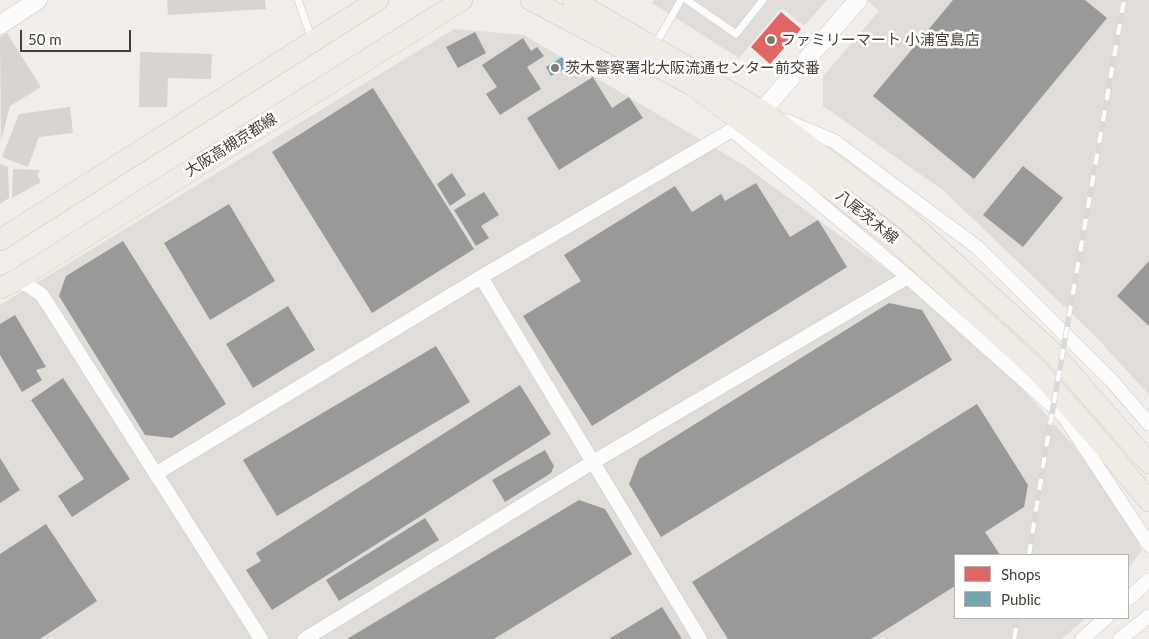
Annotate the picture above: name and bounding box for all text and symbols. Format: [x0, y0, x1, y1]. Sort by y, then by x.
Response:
scale bar [22, 20, 134, 52]
text: 50 m [28, 30, 62, 48]
place label: ファミリーマート 小浦宮島店 [781, 31, 980, 49]
marker: ファミリーマート 小浦宮島店 [765, 34, 777, 46]
place label: 茨木警察署北大阪流通センター前交番 [565, 59, 820, 77]
marker: 茨木警察署北大阪流通センター前交番 [549, 62, 561, 74]
street label: 大阪高槻京都線 [182, 110, 280, 180]
street label: 八尾茨木線 [832, 186, 902, 248]
legend [954, 554, 1129, 619]
text: Shops [1001, 565, 1041, 583]
text: Public [1001, 590, 1041, 608]

